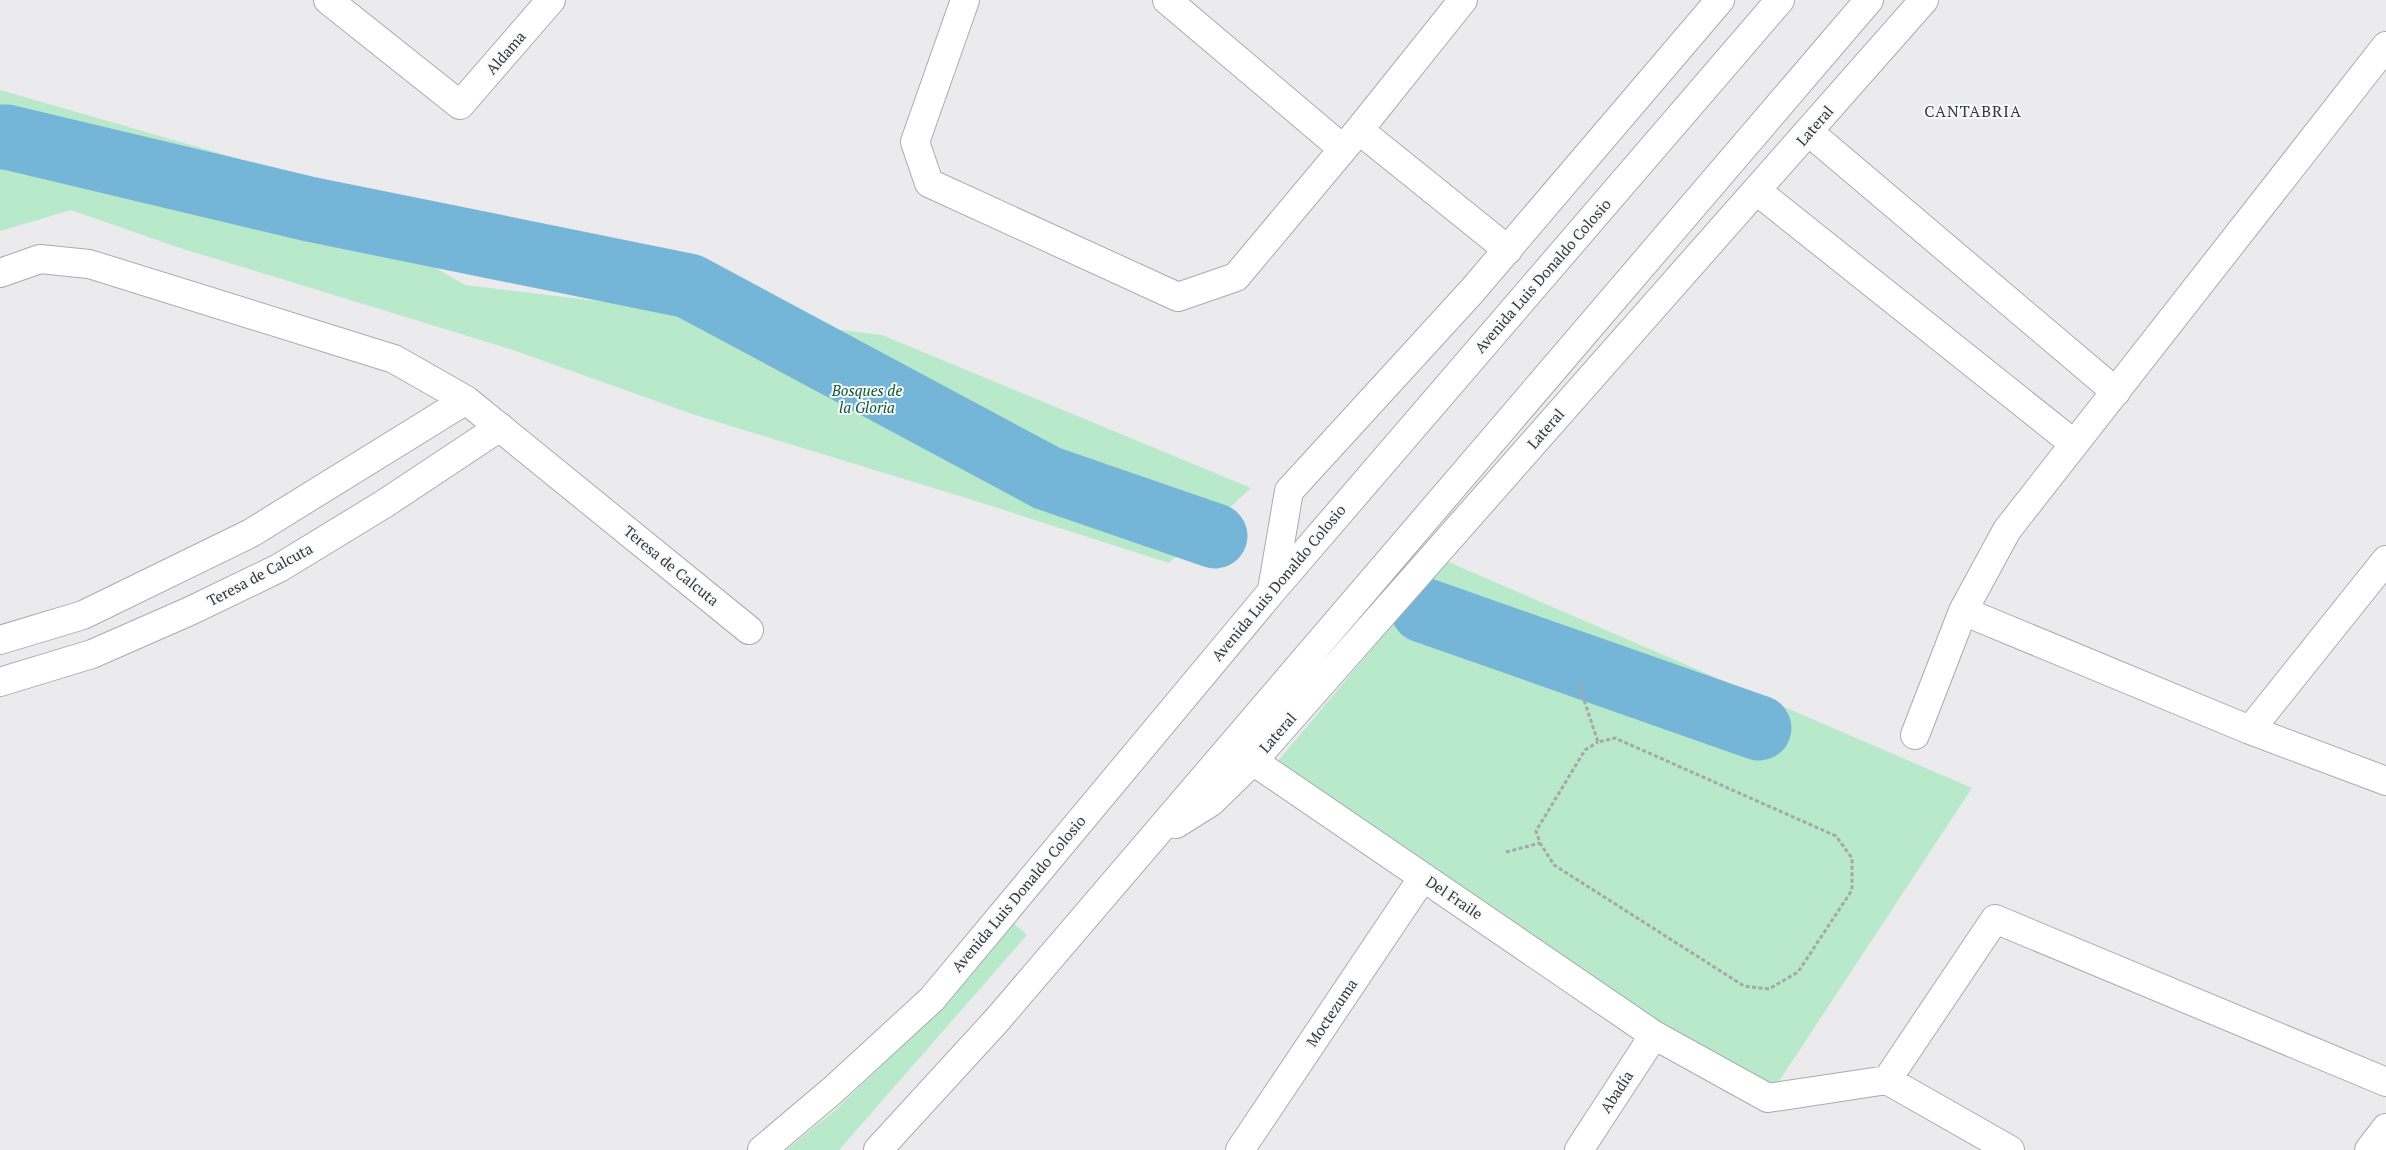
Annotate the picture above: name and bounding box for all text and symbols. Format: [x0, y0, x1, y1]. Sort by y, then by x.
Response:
street label: Aldama [481, 26, 530, 78]
district label: CANTABRIA [1924, 100, 2022, 122]
street label: Lateral [1791, 101, 1837, 150]
street label: Avenida Luis Donaldo Colosio [1470, 194, 1615, 357]
park label: Bosques de la Gloria [831, 380, 902, 417]
street label: Lateral [1522, 404, 1568, 453]
street label: Avenida Luis Donaldo Colosio [1207, 500, 1350, 665]
street label: Teresa de Calcuta [620, 521, 724, 610]
street label: Teresa de Calcuta [203, 538, 316, 610]
street label: Lateral [1254, 708, 1300, 757]
street label: Avenida Luis Donaldo Colosio [947, 811, 1090, 976]
street label: Del Fraile [1422, 871, 1487, 923]
street label: Moctezuma [1301, 974, 1361, 1050]
street label: Abadía [1595, 1066, 1637, 1116]

